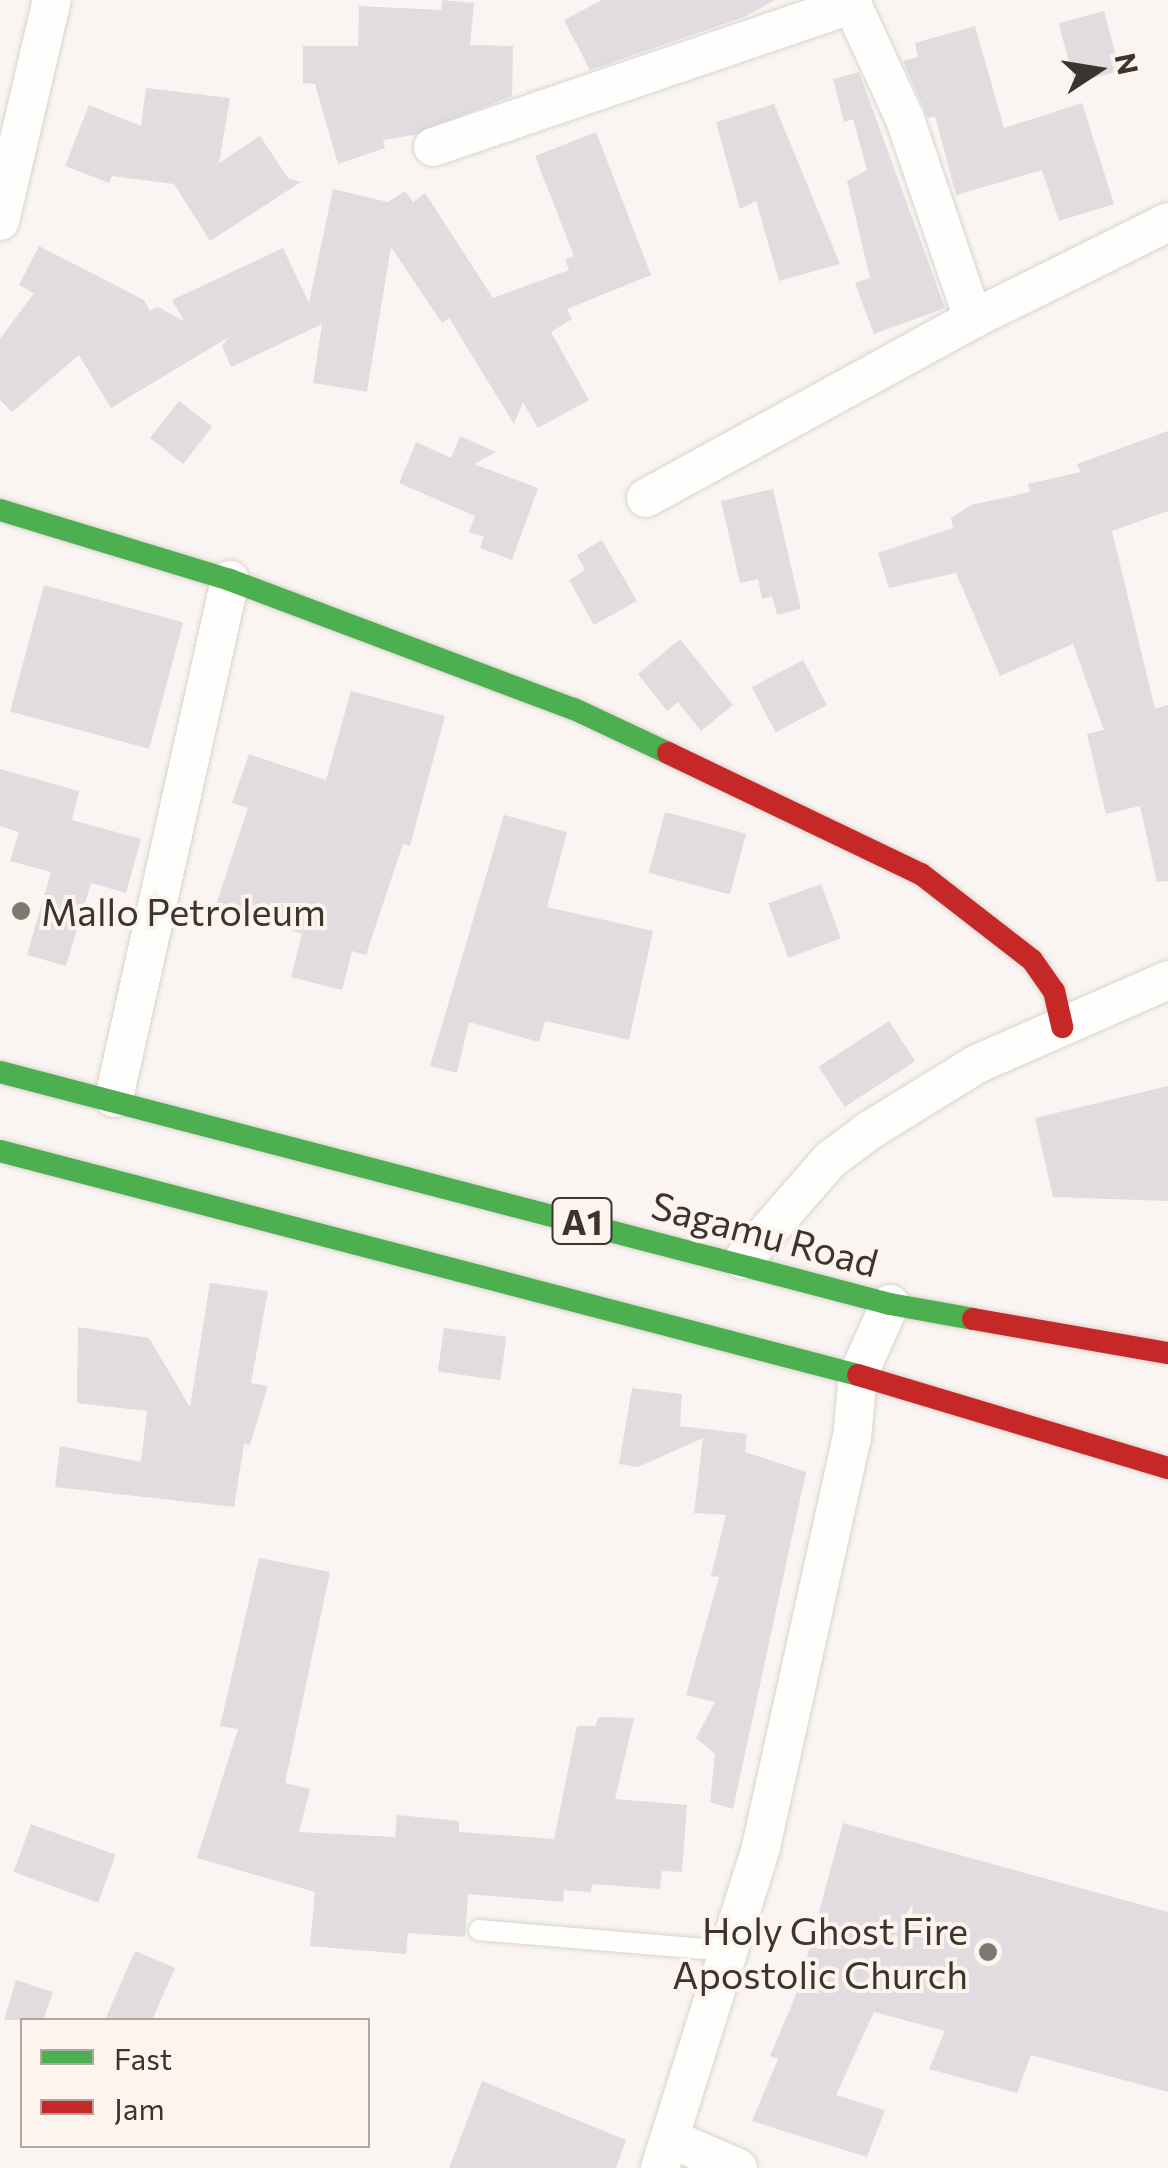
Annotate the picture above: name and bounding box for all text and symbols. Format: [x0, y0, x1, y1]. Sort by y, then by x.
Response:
north arrow [1048, 20, 1148, 120]
text: N [1109, 50, 1146, 78]
place label: Mallo Petroleum [41, 888, 326, 934]
marker: Mallo Petroleum [10, 900, 32, 922]
street label: Sagamu Road [647, 1181, 883, 1285]
road number: A1 [550, 1191, 614, 1251]
place label: Holy Ghost Fire Apostolic Church [672, 1907, 968, 1996]
marker: Holy Ghost Fire Apostolic Church [977, 1941, 999, 1963]
legend [20, 2018, 370, 2148]
text: Fast [114, 2039, 172, 2076]
text: Jam [114, 2089, 165, 2126]

